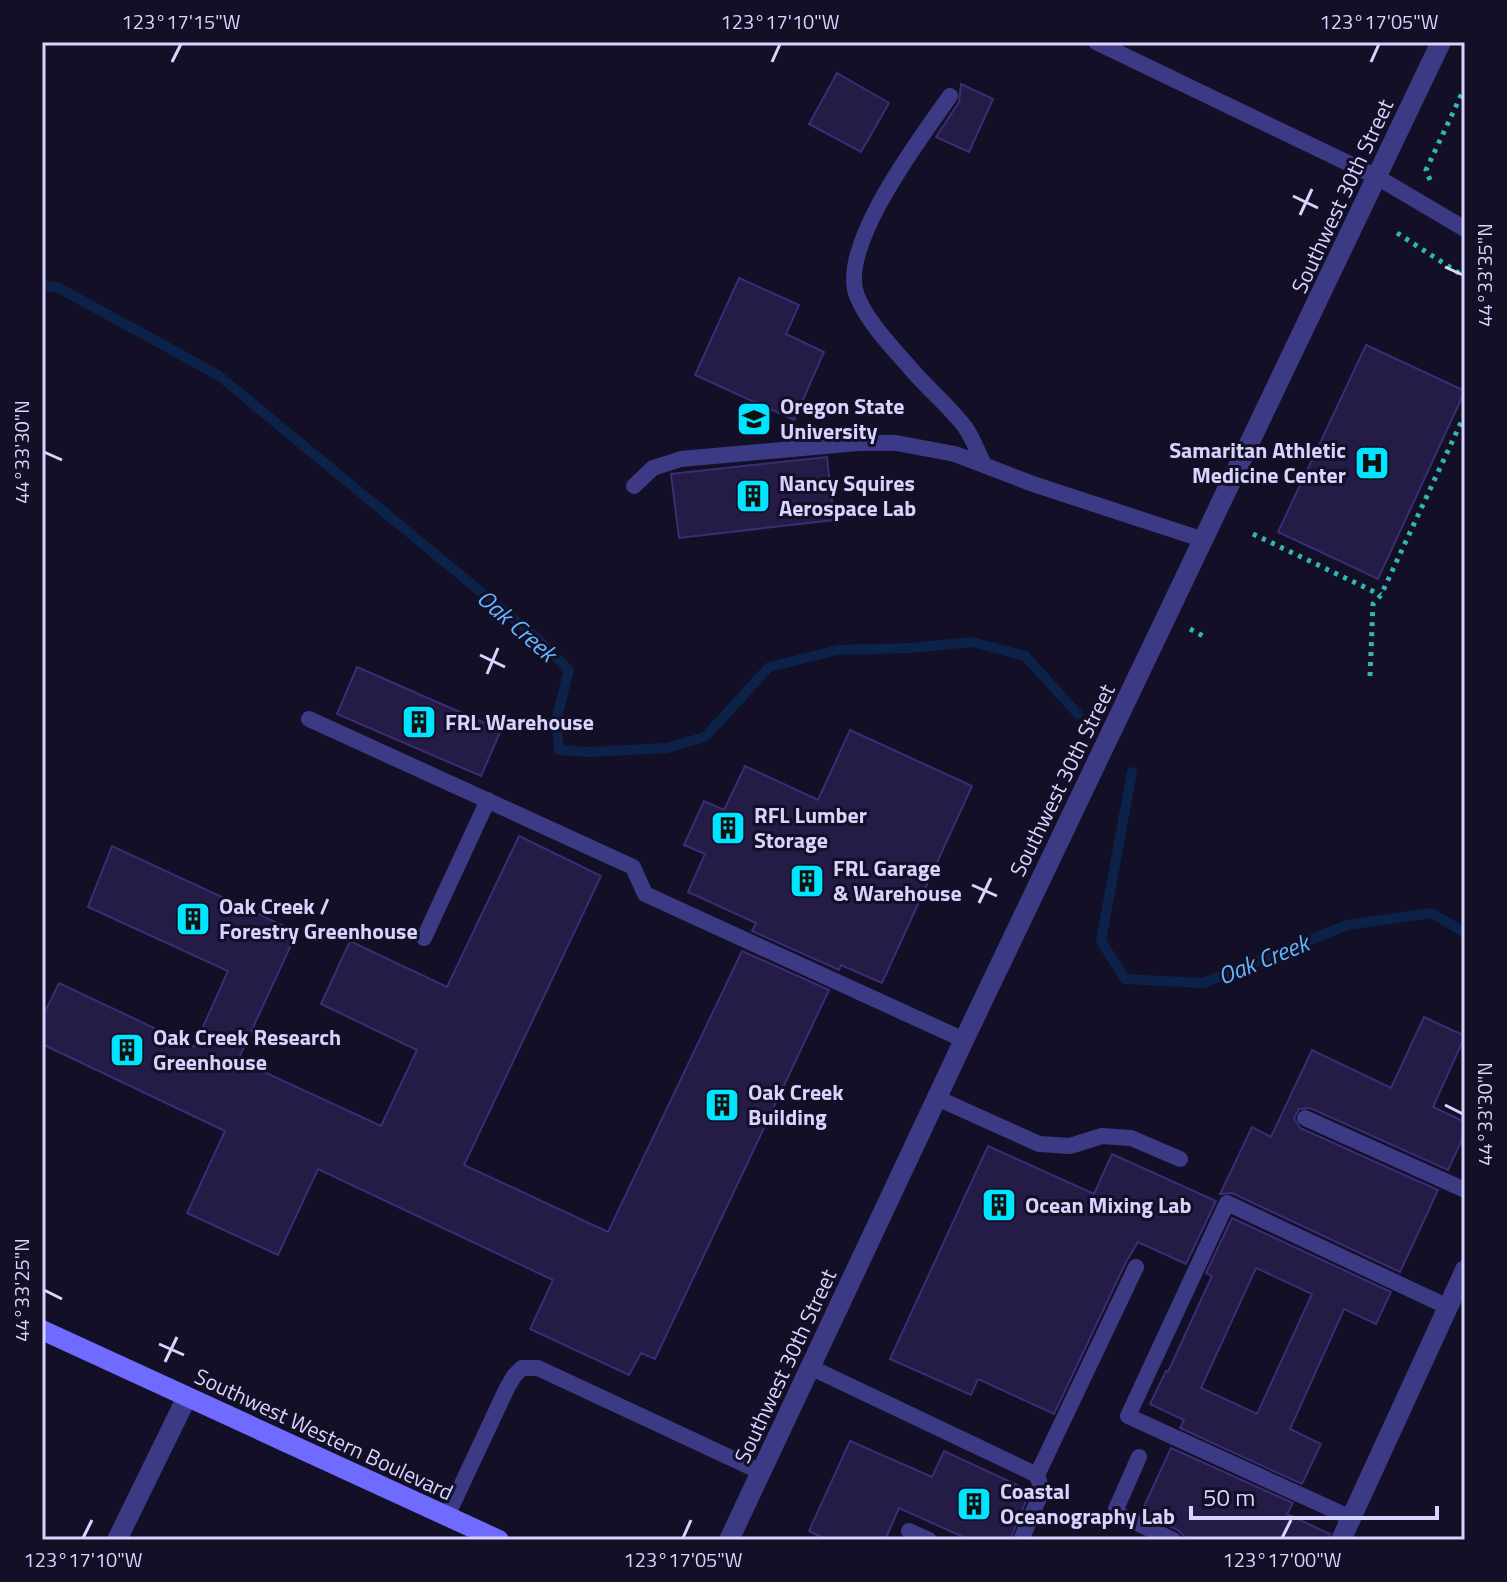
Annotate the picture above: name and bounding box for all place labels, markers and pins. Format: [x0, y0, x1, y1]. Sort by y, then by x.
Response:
place label: Oregon State University [780, 389, 905, 448]
school or university icon: Oregon State University [735, 400, 773, 438]
place label: Samaritan Athletic Medicine Center [1169, 433, 1346, 492]
hospital icon: Samaritan Athletic Medicine Center [1353, 444, 1391, 482]
place label: Nancy Squires Aerospace Lab [779, 466, 916, 525]
building icon: Nancy Squires Aerospace Lab [734, 477, 772, 515]
building icon: FRL Warehouse [400, 703, 438, 741]
place label: FRL Warehouse [445, 705, 594, 739]
place label: RFL Lumber Storage [754, 798, 867, 857]
building icon: RFL Lumber Storage [709, 809, 747, 847]
place label: FRL Garage & Warehouse [833, 851, 962, 910]
building icon: FRL Garage & Warehouse [788, 862, 826, 900]
place label: Oak Creek / Forestry Greenhouse [219, 889, 418, 948]
building icon: Oak Creek / Forestry Greenhouse [174, 900, 212, 938]
place label: Oak Creek Research Greenhouse [153, 1020, 341, 1079]
building icon: Oak Creek Research Greenhouse [108, 1031, 146, 1069]
place label: Oak Creek Building [748, 1075, 844, 1134]
building icon: Oak Creek Building [703, 1086, 741, 1124]
building icon: Ocean Mixing Lab [980, 1186, 1018, 1224]
place label: Ocean Mixing Lab [1025, 1188, 1192, 1222]
place label: Coastal Oceanography Lab [1000, 1474, 1175, 1533]
building icon: Coastal Oceanography Lab [955, 1485, 993, 1523]

